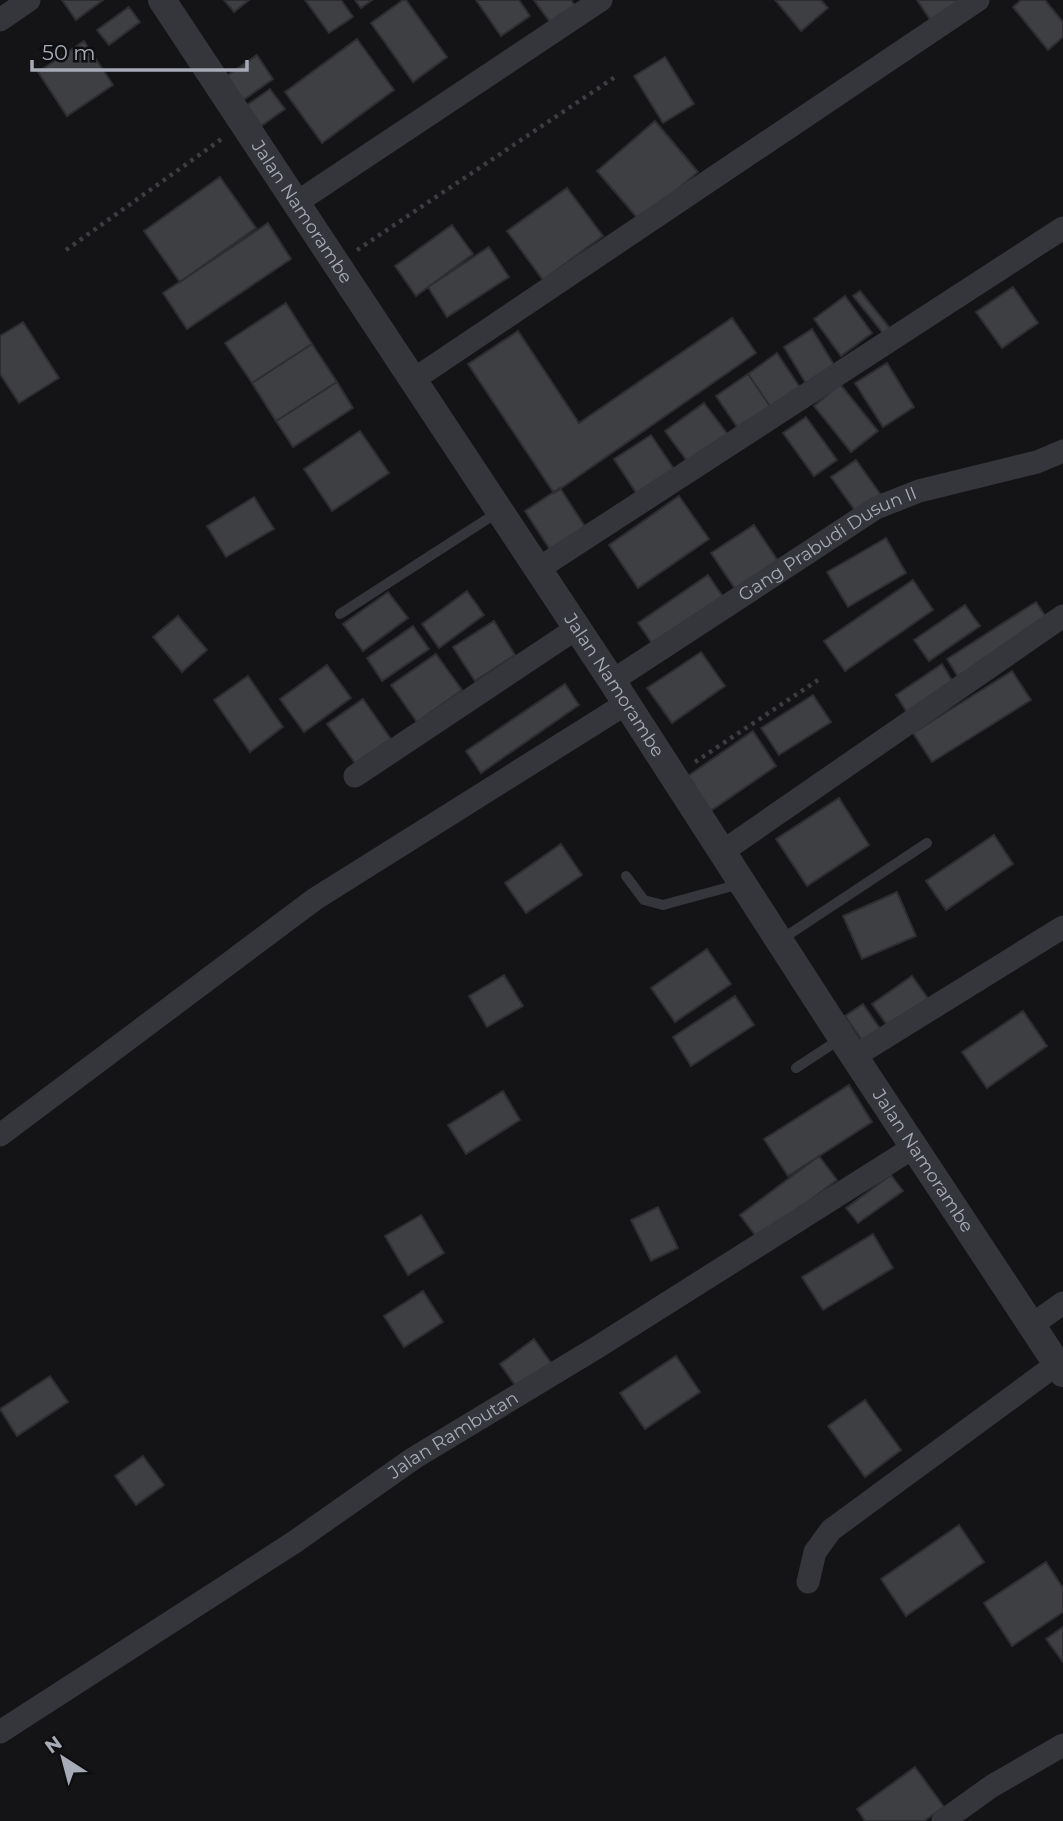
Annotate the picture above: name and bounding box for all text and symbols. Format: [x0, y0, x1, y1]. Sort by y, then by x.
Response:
scale bar [32, 28, 247, 72]
text: 50 m [42, 40, 96, 65]
street label: Jalan Namorambe [246, 135, 357, 288]
street label: Gang Prabudi Dusun II [734, 482, 920, 606]
street label: Jalan Namorambe [559, 608, 669, 761]
street label: Jalan Namorambe [867, 1084, 978, 1237]
street label: Jalan Rambutan [383, 1387, 522, 1484]
north arrow [28, 1723, 98, 1793]
text: N [40, 1731, 66, 1758]

